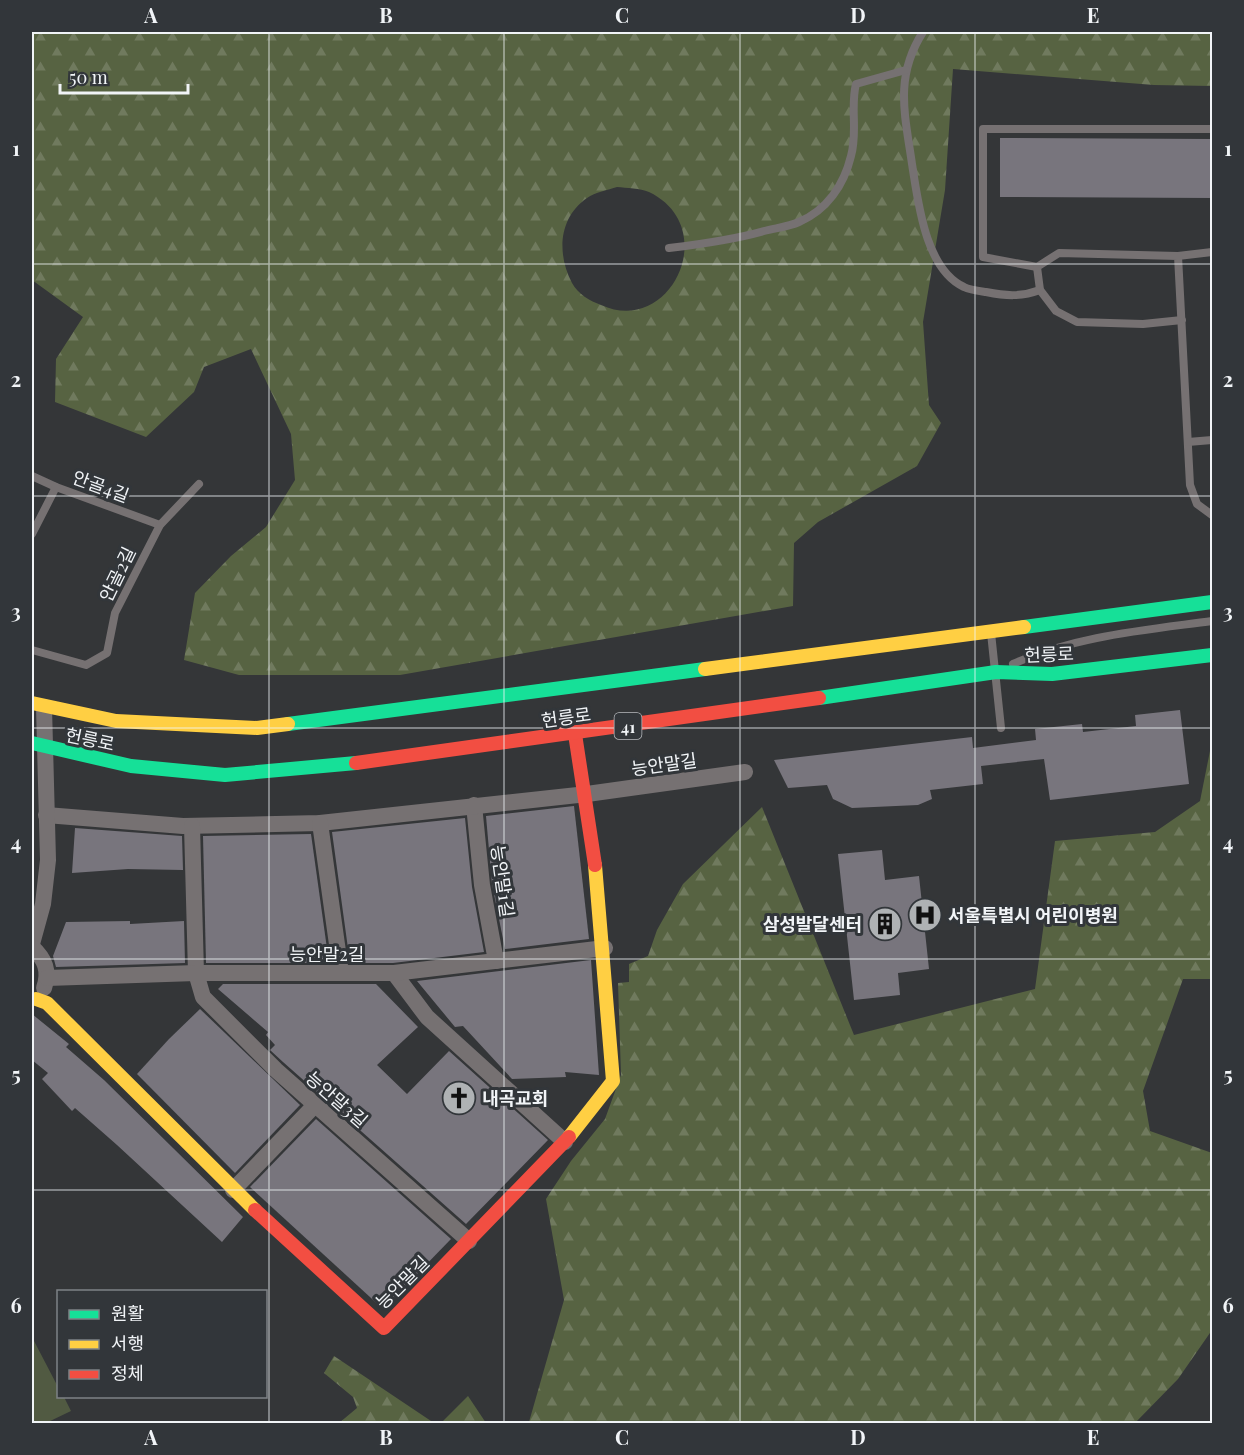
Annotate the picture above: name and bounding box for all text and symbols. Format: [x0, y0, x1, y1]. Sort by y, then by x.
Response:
text: A [143, 1, 158, 28]
text: B [379, 1, 393, 28]
text: C [615, 1, 629, 28]
text: D [850, 1, 866, 28]
text: E [1087, 1, 1099, 28]
scale bar [60, 57, 188, 95]
text: 50 m [69, 65, 108, 89]
text: 1 [12, 134, 20, 161]
text: 1 [1224, 134, 1232, 161]
text: 2 [11, 365, 21, 392]
text: 2 [1223, 365, 1233, 392]
street label: 안골4길 [69, 465, 133, 507]
street label: 안골2길 [93, 543, 141, 605]
text: 3 [11, 597, 21, 624]
text: 3 [1223, 597, 1233, 624]
street label: 헌릉로 [1024, 641, 1074, 667]
street label: 헌릉로 [540, 702, 592, 732]
road number: 41 [614, 713, 642, 739]
street label: 헌릉로 [63, 722, 117, 756]
street label: 능안말길 [630, 748, 698, 780]
text: 4 [11, 828, 21, 855]
text: 4 [1223, 828, 1233, 855]
street label: 능안말1길 [486, 843, 520, 919]
hospital icon: 서울특별시 어린이병원 [907, 897, 943, 933]
place label: 서울특별시 어린이병원 [948, 903, 1118, 927]
building icon: 삼성발달센터 [867, 906, 903, 942]
place label: 삼성발달센터 [763, 912, 862, 936]
street label: 능안말2길 [290, 942, 364, 966]
text: 5 [11, 1060, 21, 1087]
text: 5 [1223, 1060, 1233, 1087]
street label: 능안말3길 [301, 1066, 373, 1132]
church icon: 내곡교회 [441, 1080, 477, 1116]
place label: 내곡교회 [482, 1086, 548, 1110]
street label: 능안말길 [370, 1250, 434, 1314]
legend [57, 1290, 267, 1398]
text: 6 [10, 1291, 22, 1318]
text: 6 [1222, 1291, 1234, 1318]
text: 원활 [111, 1301, 144, 1325]
text: 서행 [111, 1331, 144, 1355]
text: 정체 [111, 1361, 144, 1385]
text: A [143, 1423, 158, 1450]
text: B [379, 1423, 393, 1450]
text: C [615, 1423, 629, 1450]
text: D [850, 1423, 866, 1450]
text: E [1087, 1423, 1099, 1450]

